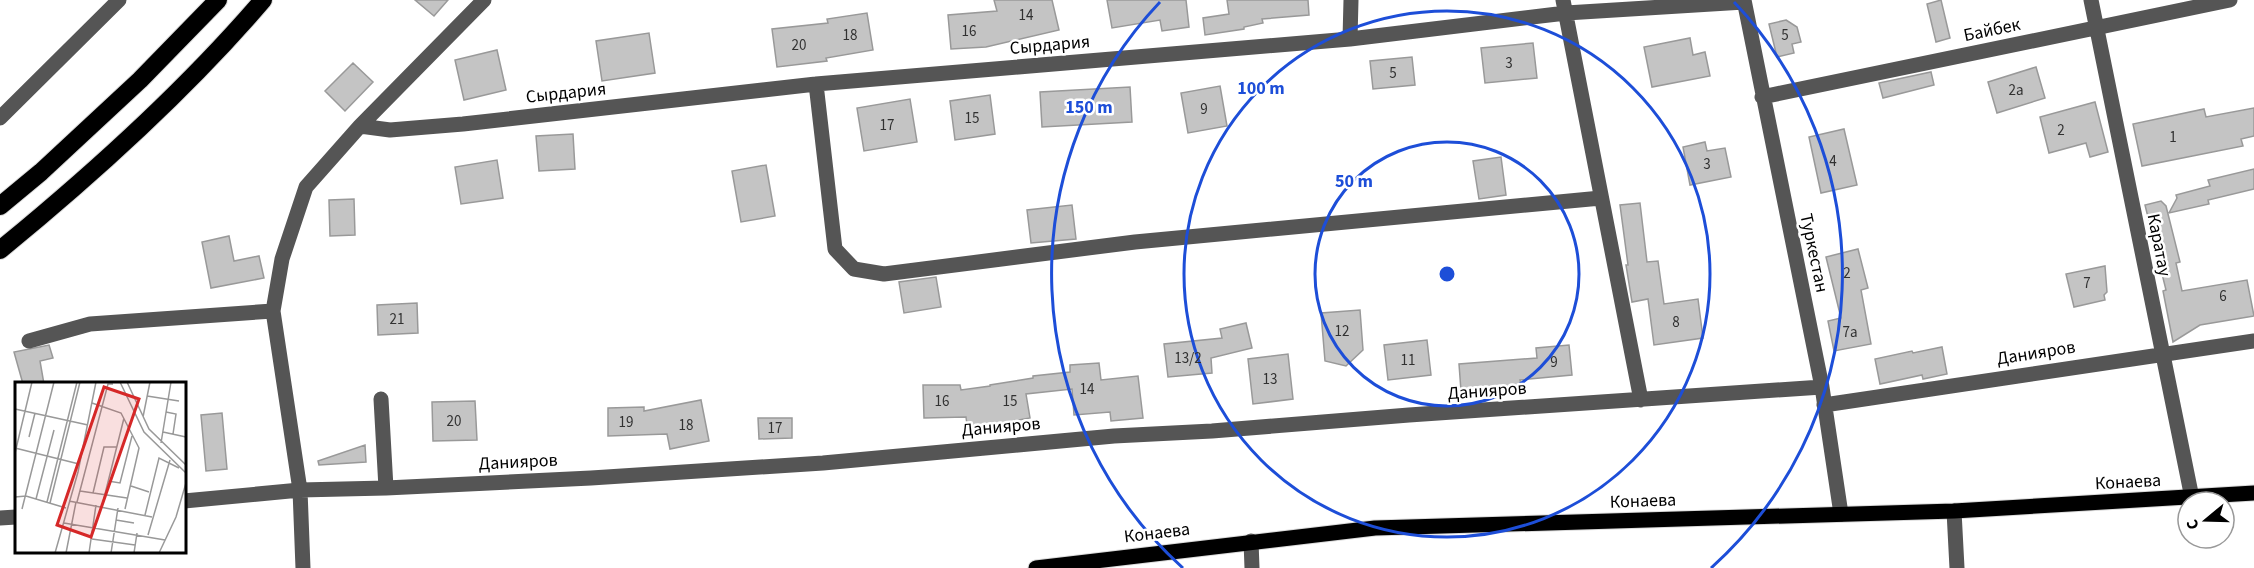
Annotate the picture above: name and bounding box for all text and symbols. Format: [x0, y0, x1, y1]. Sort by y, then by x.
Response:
house number: 14 [1019, 5, 1034, 26]
street label: Байбек [1961, 12, 2023, 48]
house number: 16 [962, 21, 976, 42]
house number: 18 [843, 25, 857, 46]
house number: 5 [1781, 25, 1789, 46]
street label: Сырдария [1009, 29, 1091, 61]
house number: 20 [792, 35, 806, 56]
house number: 3 [1505, 53, 1513, 74]
house number: 5 [1389, 63, 1397, 84]
street label: Сырдария [525, 76, 607, 110]
text: 100 m [1237, 76, 1285, 101]
house number: 2а [2008, 80, 2024, 101]
text: 150 m [1065, 95, 1113, 120]
house number: 9 [1200, 99, 1208, 120]
house number: 15 [965, 108, 979, 129]
house number: 17 [880, 115, 894, 136]
house number: 2 [2057, 120, 2065, 141]
house number: 1 [2169, 127, 2177, 148]
house number: 4 [1829, 151, 1837, 172]
house number: 3 [1703, 154, 1711, 175]
text: 50 m [1335, 169, 1373, 194]
street label: Туркестан [1793, 211, 1835, 295]
street label: Каратау [2141, 211, 2177, 279]
house number: 2 [1843, 263, 1851, 284]
centre of rings [1437, 264, 1457, 284]
house number: 7 [2083, 273, 2091, 294]
house number: 6 [2219, 286, 2227, 307]
house number: 21 [390, 309, 404, 330]
house number: 8 [1672, 312, 1680, 333]
house number: 12 [1335, 321, 1349, 342]
house number: 7а [1842, 322, 1858, 343]
street label: Данияров [1995, 334, 2077, 372]
house number: 13/2 [1174, 348, 1202, 369]
house number: 11 [1401, 350, 1415, 371]
house number: 9 [1550, 352, 1558, 373]
house number: 13 [1263, 369, 1277, 390]
street label: Данияров [1447, 376, 1527, 406]
house number: 14 [1080, 379, 1095, 400]
inset map [15, 382, 186, 553]
house number: 16 [935, 391, 949, 412]
house number: 15 [1003, 391, 1017, 412]
house number: 20 [447, 411, 461, 432]
street label: Данияров [960, 411, 1042, 443]
house number: 19 [619, 412, 633, 433]
house number: 18 [679, 415, 693, 436]
house number: 17 [768, 418, 782, 439]
street label: Данияров [478, 447, 558, 477]
street label: Конаева [2094, 468, 2162, 496]
street label: Конаева [1609, 487, 1677, 515]
north arrow [2176, 490, 2236, 550]
street label: Конаева [1123, 517, 1191, 549]
text: С [2181, 517, 2205, 533]

